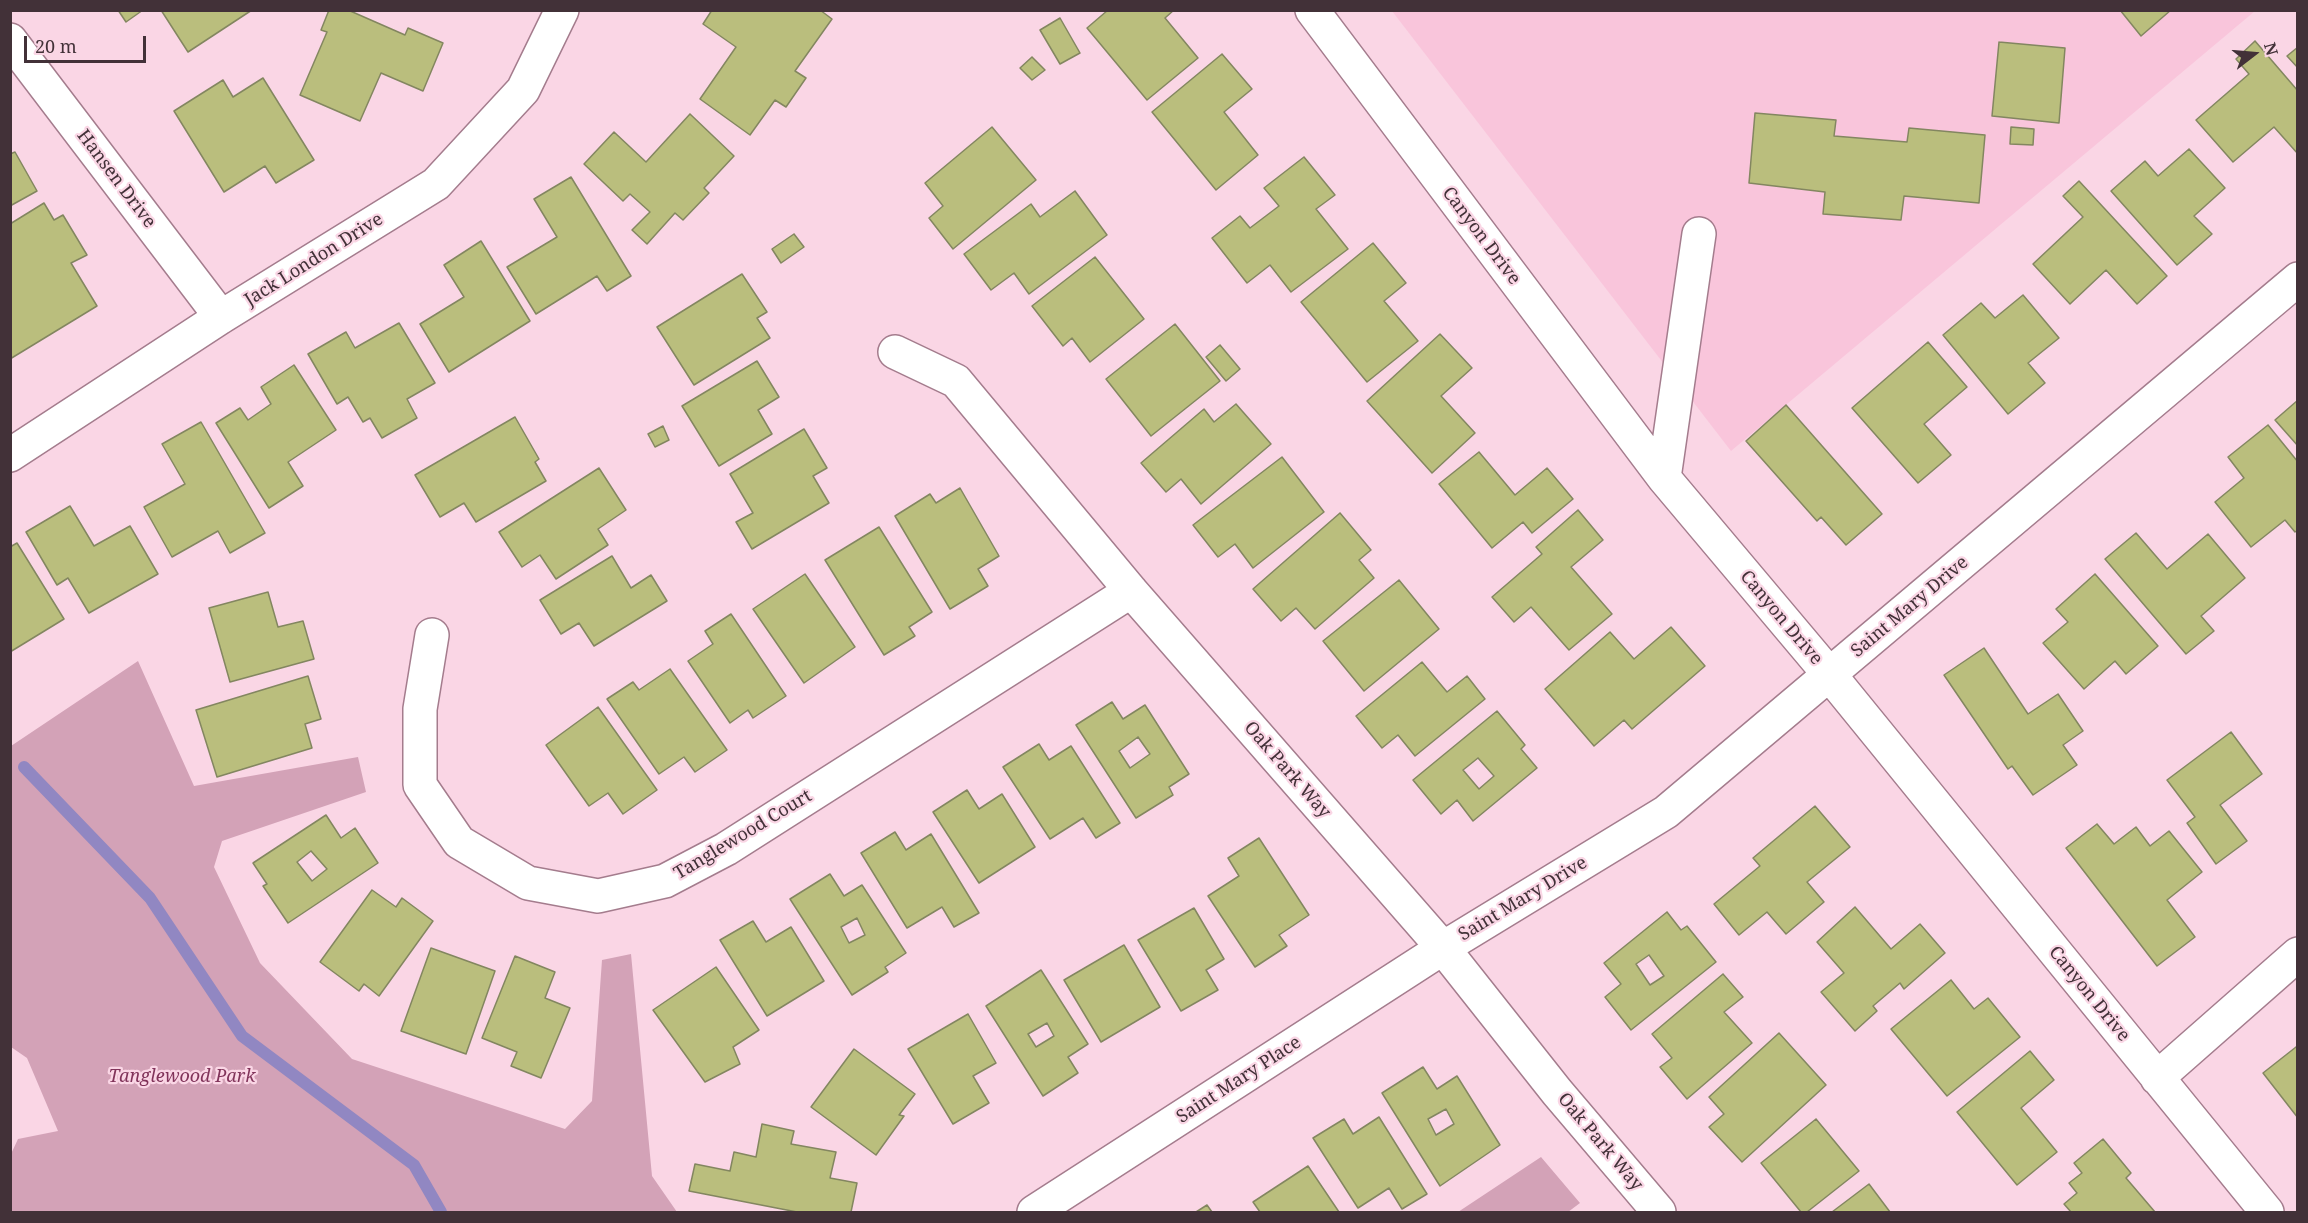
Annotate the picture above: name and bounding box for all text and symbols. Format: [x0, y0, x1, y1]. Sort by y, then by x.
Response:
scale bar [27, 24, 148, 62]
north arrow [2224, 24, 2284, 84]
text: 20 m [35, 34, 77, 58]
text: N [2259, 40, 2284, 58]
street label: Hansen Drive [72, 126, 160, 232]
street label: Canyon Drive [1437, 183, 1525, 289]
street label: Jack London Drive [241, 209, 387, 311]
street label: Saint Mary Drive [1847, 552, 1973, 662]
street label: Canyon Drive [1735, 566, 1827, 670]
street label: Oak Park Way [1239, 717, 1335, 823]
street label: Tanglewood Court [670, 785, 816, 885]
street label: Saint Mary Drive [1455, 852, 1591, 946]
street label: Canyon Drive [2044, 942, 2134, 1046]
street label: Saint Mary Place [1173, 1032, 1305, 1128]
park label: Tanglewood Park [109, 1066, 255, 1088]
street label: Oak Park Way [1553, 1089, 1647, 1195]

